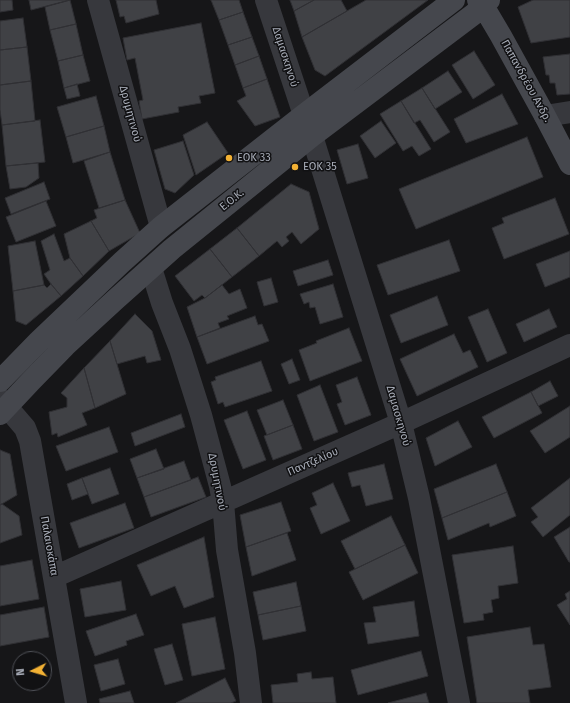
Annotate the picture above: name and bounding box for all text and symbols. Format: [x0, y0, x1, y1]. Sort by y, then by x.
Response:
street label: Δαμασκηνού [269, 25, 301, 89]
street label: Παπανδρέου Ανδρ. [498, 37, 554, 125]
street label: Δρυμητινού [116, 84, 144, 144]
place label: ΕΟΚ 33 [237, 151, 271, 165]
marker: ΕΟΚ 33 [224, 153, 234, 163]
place label: ΕΟΚ 35 [303, 160, 337, 174]
marker: ΕΟΚ 35 [290, 162, 300, 172]
street label: Ε.Ο.Κ. [217, 186, 247, 214]
street label: Δαμασκηνού [383, 384, 413, 448]
street label: Παντζελίου [285, 445, 341, 479]
street label: Δρυμητινού [205, 452, 229, 512]
street label: Παλαιοκάπα [37, 515, 61, 577]
north arrow [12, 651, 52, 691]
text: N [14, 668, 27, 676]

